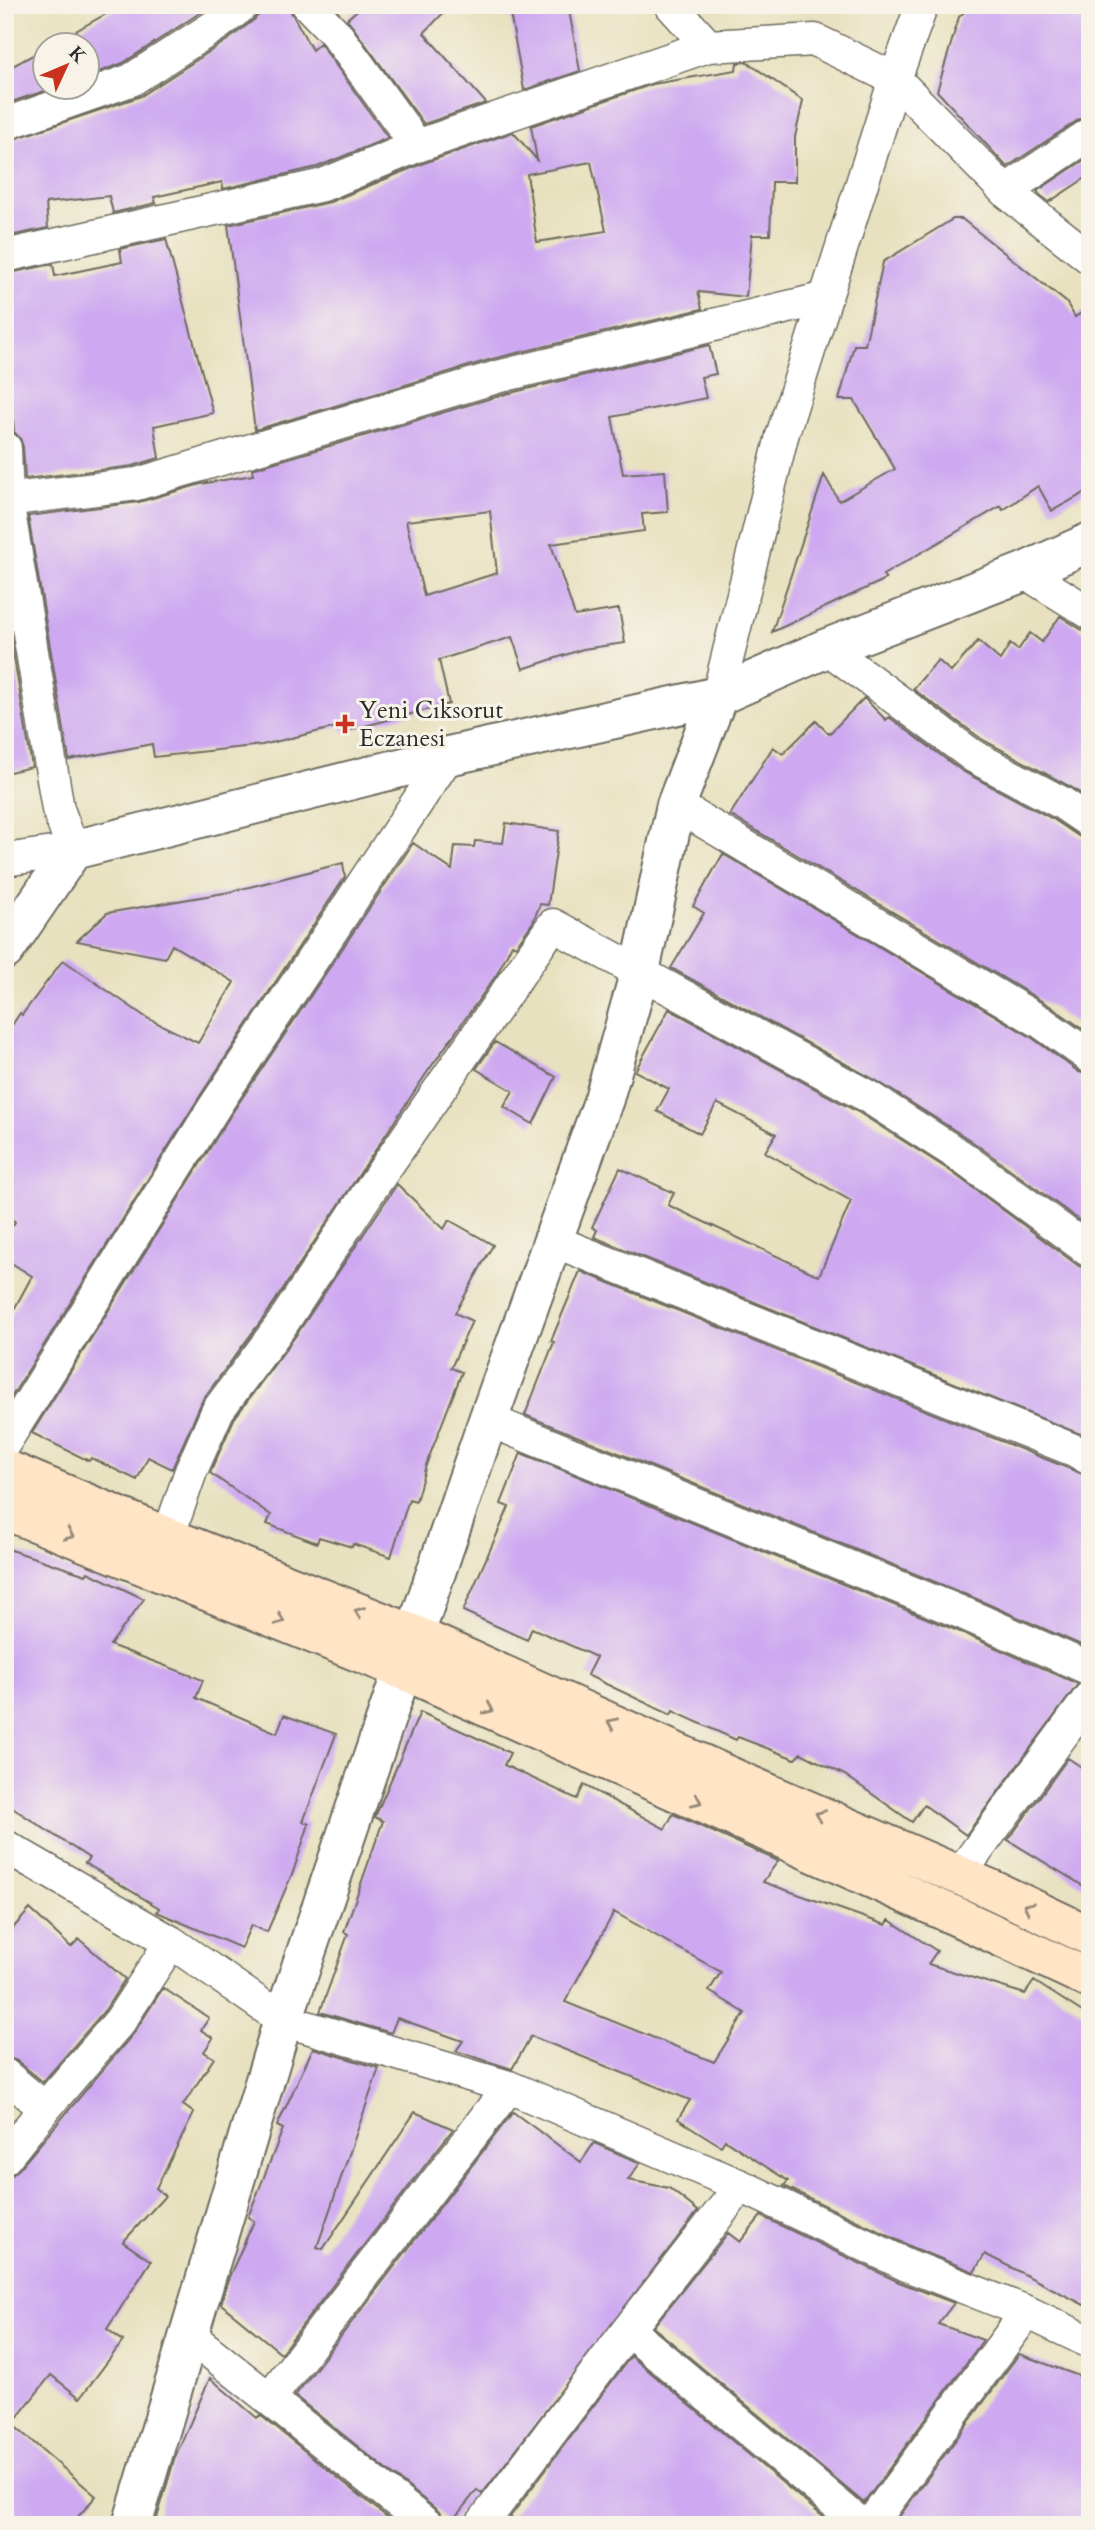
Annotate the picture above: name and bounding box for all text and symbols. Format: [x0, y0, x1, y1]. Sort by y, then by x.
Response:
north arrow [32, 32, 102, 102]
text: K [63, 40, 93, 70]
place label: Yeni Cıksorut Eczanesi [359, 694, 504, 755]
marker: Yeni Cıksorut Eczanesi [337, 716, 353, 732]
one-way arrow [62, 1527, 74, 1541]
one-way arrow [353, 1607, 365, 1621]
one-way arrow [273, 1612, 285, 1626]
one-way arrow [482, 1701, 495, 1715]
one-way arrow [607, 1717, 619, 1731]
one-way arrow [690, 1793, 702, 1807]
one-way arrow [815, 1809, 827, 1823]
one-way arrow [1023, 1901, 1035, 1915]

